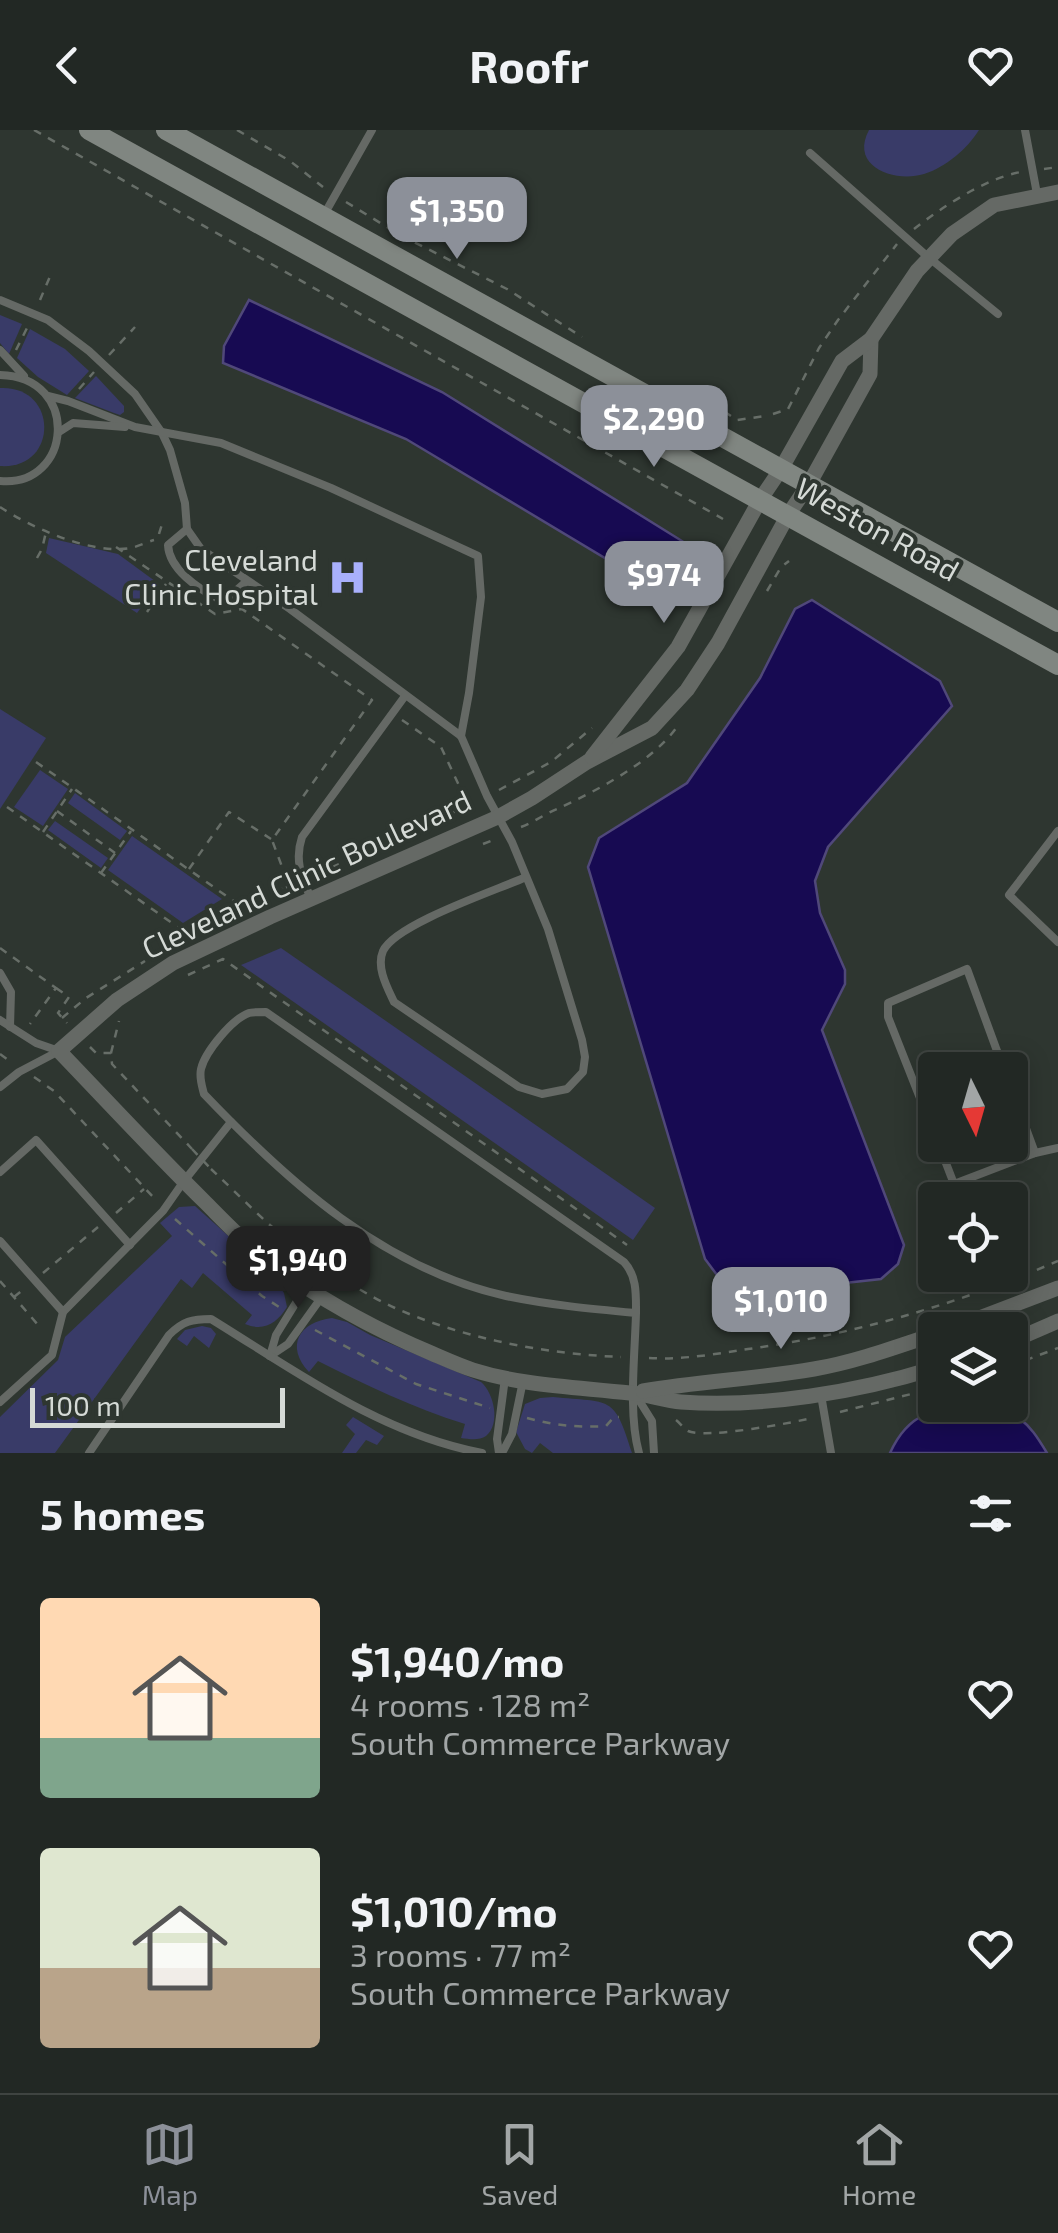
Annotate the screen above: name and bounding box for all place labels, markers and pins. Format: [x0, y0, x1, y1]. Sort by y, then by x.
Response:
pin: $1,350 [376, 177, 538, 262]
pin: $2,290 [573, 385, 735, 470]
place label: Cleveland Clinic Hospital [124, 541, 318, 611]
pin: $974 [605, 541, 723, 626]
hospital icon: Cleveland Clinic Hospital [327, 557, 369, 599]
pin: $1,940 [217, 1226, 379, 1311]
pin: $1,010 [700, 1267, 862, 1352]

